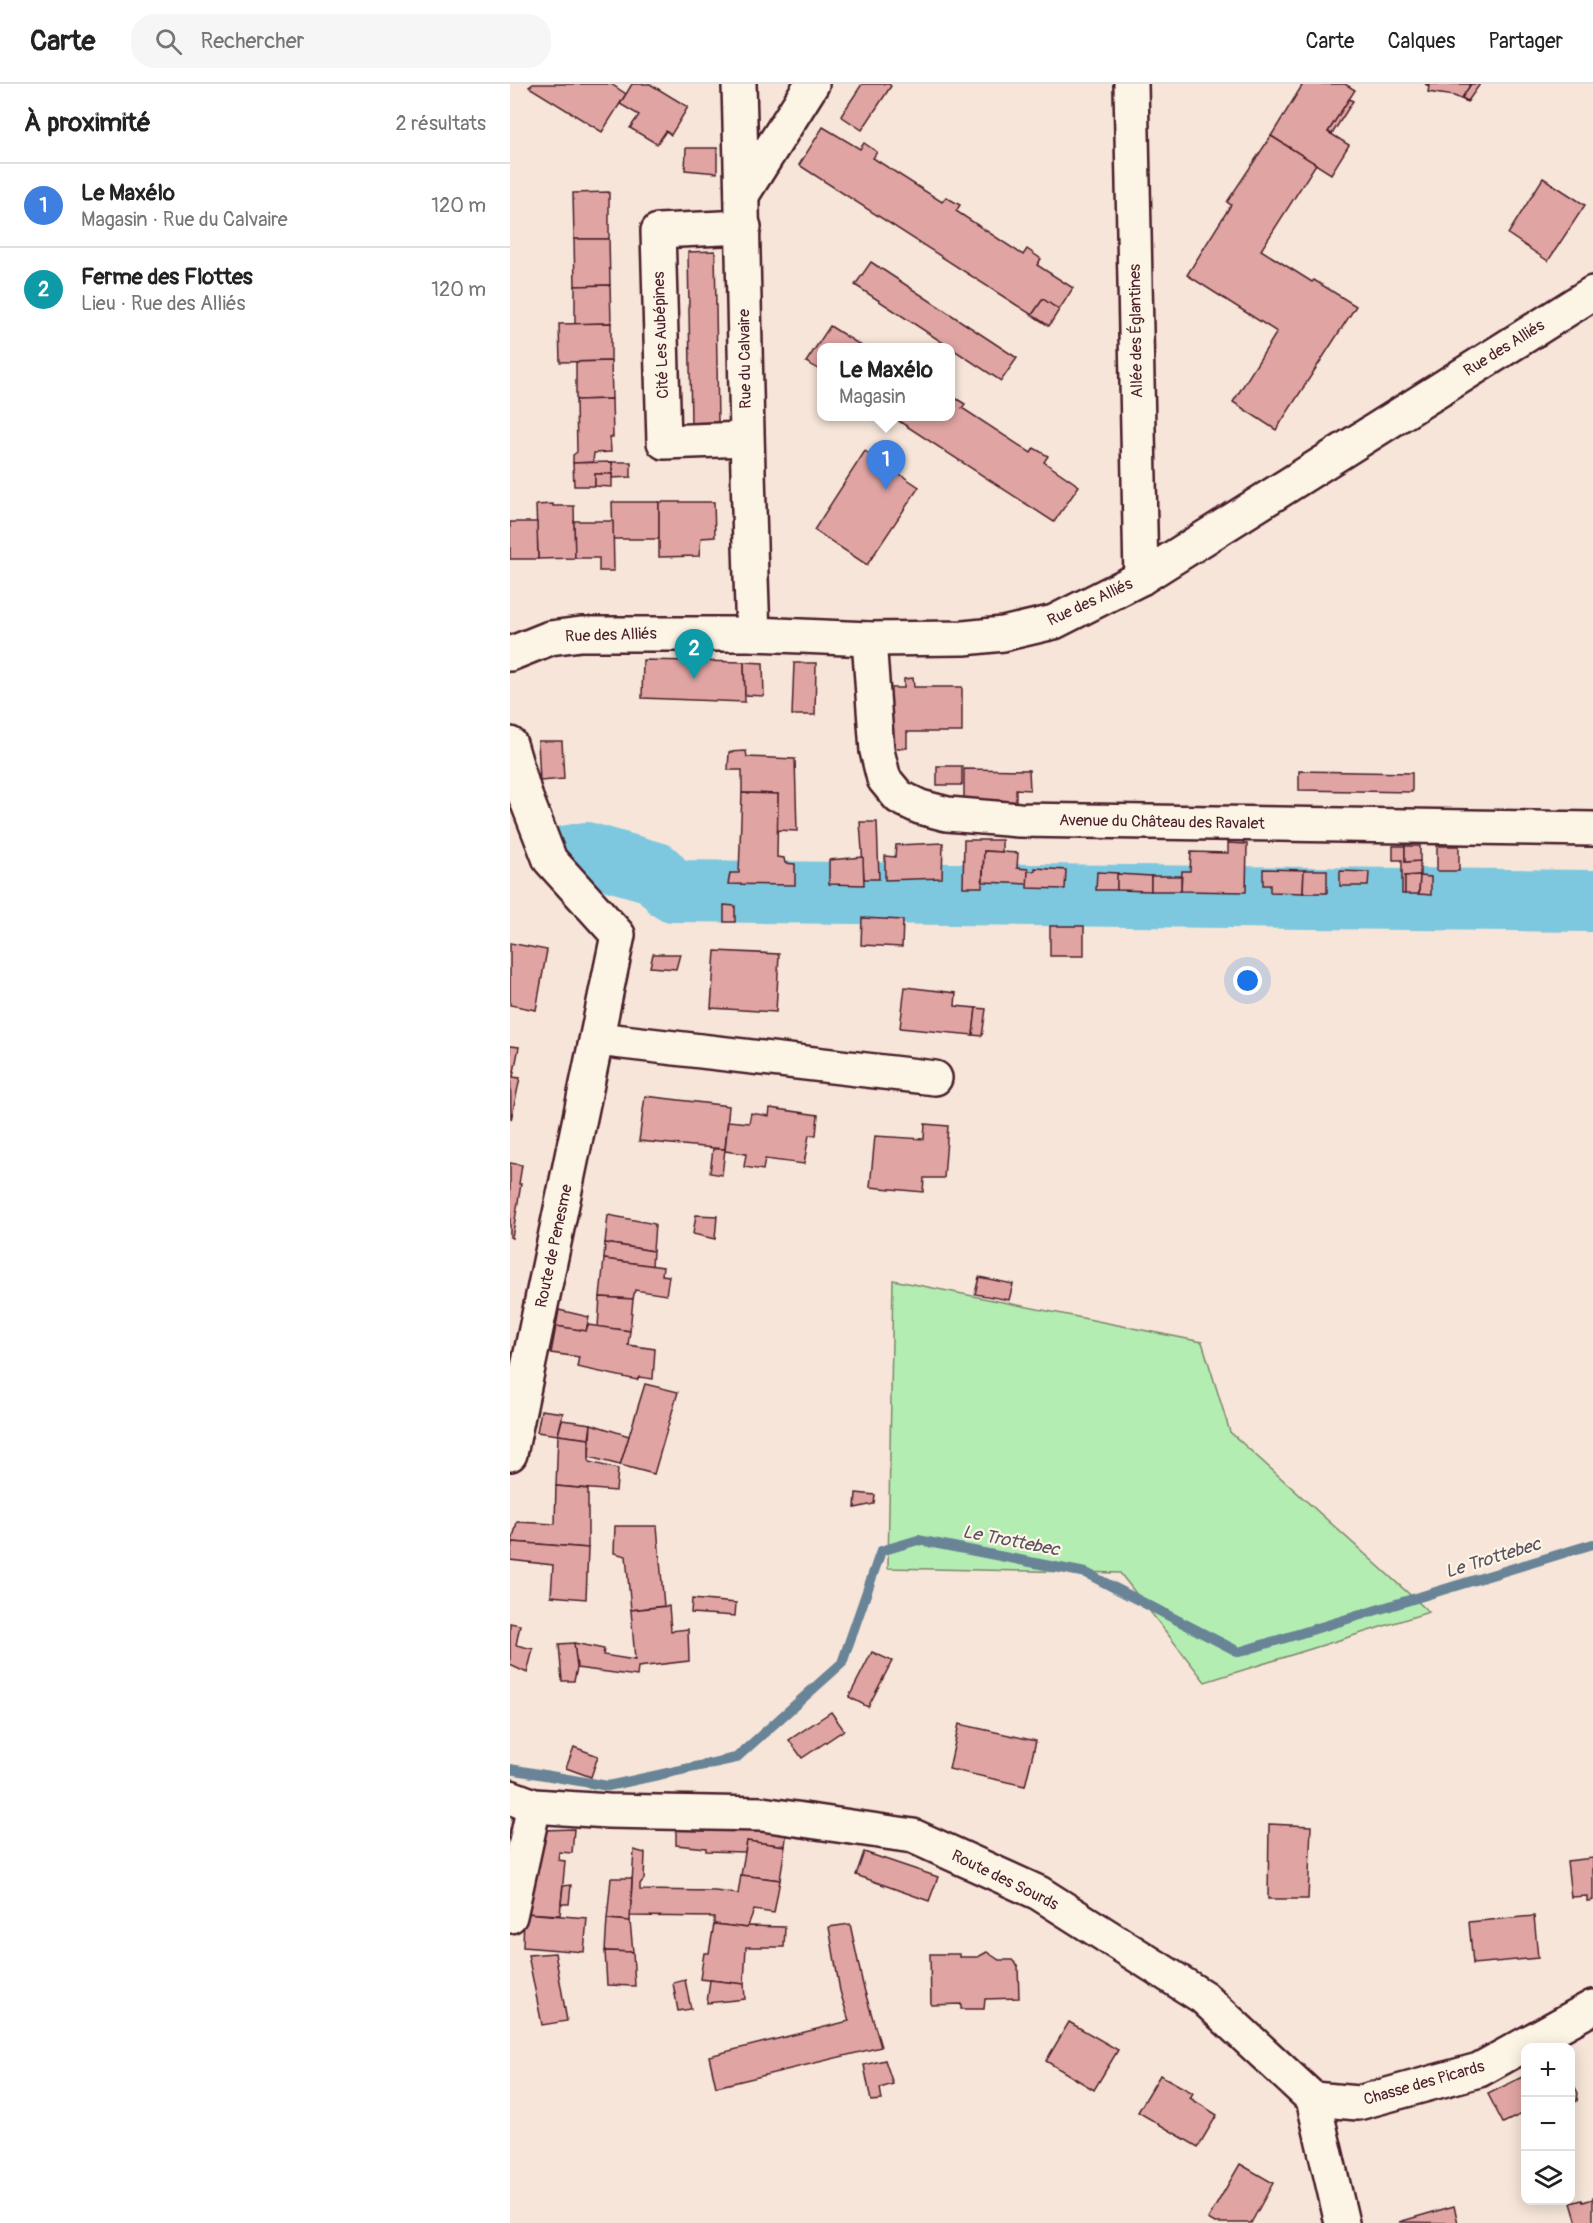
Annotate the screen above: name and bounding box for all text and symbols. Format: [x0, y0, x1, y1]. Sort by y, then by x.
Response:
search box [131, 14, 551, 68]
text: Carte [30, 24, 95, 59]
icon: search [152, 25, 185, 58]
text: Rechercher [200, 27, 304, 55]
text: Carte [1305, 28, 1354, 55]
text: Calques [1387, 28, 1455, 55]
text: Partager [1488, 28, 1563, 55]
text: À proximité [24, 107, 151, 139]
text: 2 résultats [396, 111, 486, 136]
text: Le Maxélo [81, 179, 175, 207]
text: 1 [40, 193, 47, 218]
text: 120 m [431, 193, 486, 218]
text: Magasin · Rue du Calvaire [81, 207, 288, 232]
text: Ferme des Flottes [81, 263, 253, 291]
street label: Allée des Églantines [1125, 264, 1147, 398]
street label: Cité Les Aubépines [649, 271, 673, 399]
text: 2 [38, 277, 49, 302]
text: 120 m [431, 277, 486, 302]
text: Lieu · Rue des Alliés [81, 291, 246, 316]
street label: Rue du Calvaire [734, 309, 756, 409]
street label: Rue des Alliés [1460, 315, 1548, 381]
popup [817, 343, 955, 421]
text: Le Maxélo [839, 356, 933, 384]
text: Magasin [839, 384, 906, 409]
pin: 1 [866, 440, 905, 490]
street label: Rue des Alliés [1044, 574, 1136, 630]
street label: Rue des Alliés [565, 623, 657, 647]
pin: 2 [674, 630, 714, 679]
street label: Avenue du Château des Ravalet [1059, 810, 1266, 834]
your location [1233, 966, 1262, 995]
street label: Route de Penesme [531, 1182, 577, 1310]
water label: Le Trottebec [961, 1520, 1062, 1562]
water label: Le Trottebec [1443, 1532, 1544, 1583]
street label: Route des Sourds [948, 1845, 1062, 1915]
map controls [1521, 2043, 1575, 2205]
button: + [1521, 2043, 1575, 2097]
street label: Chasse des Picards [1361, 2056, 1487, 2110]
button: − [1521, 2097, 1575, 2151]
button: layers [1521, 2151, 1575, 2205]

